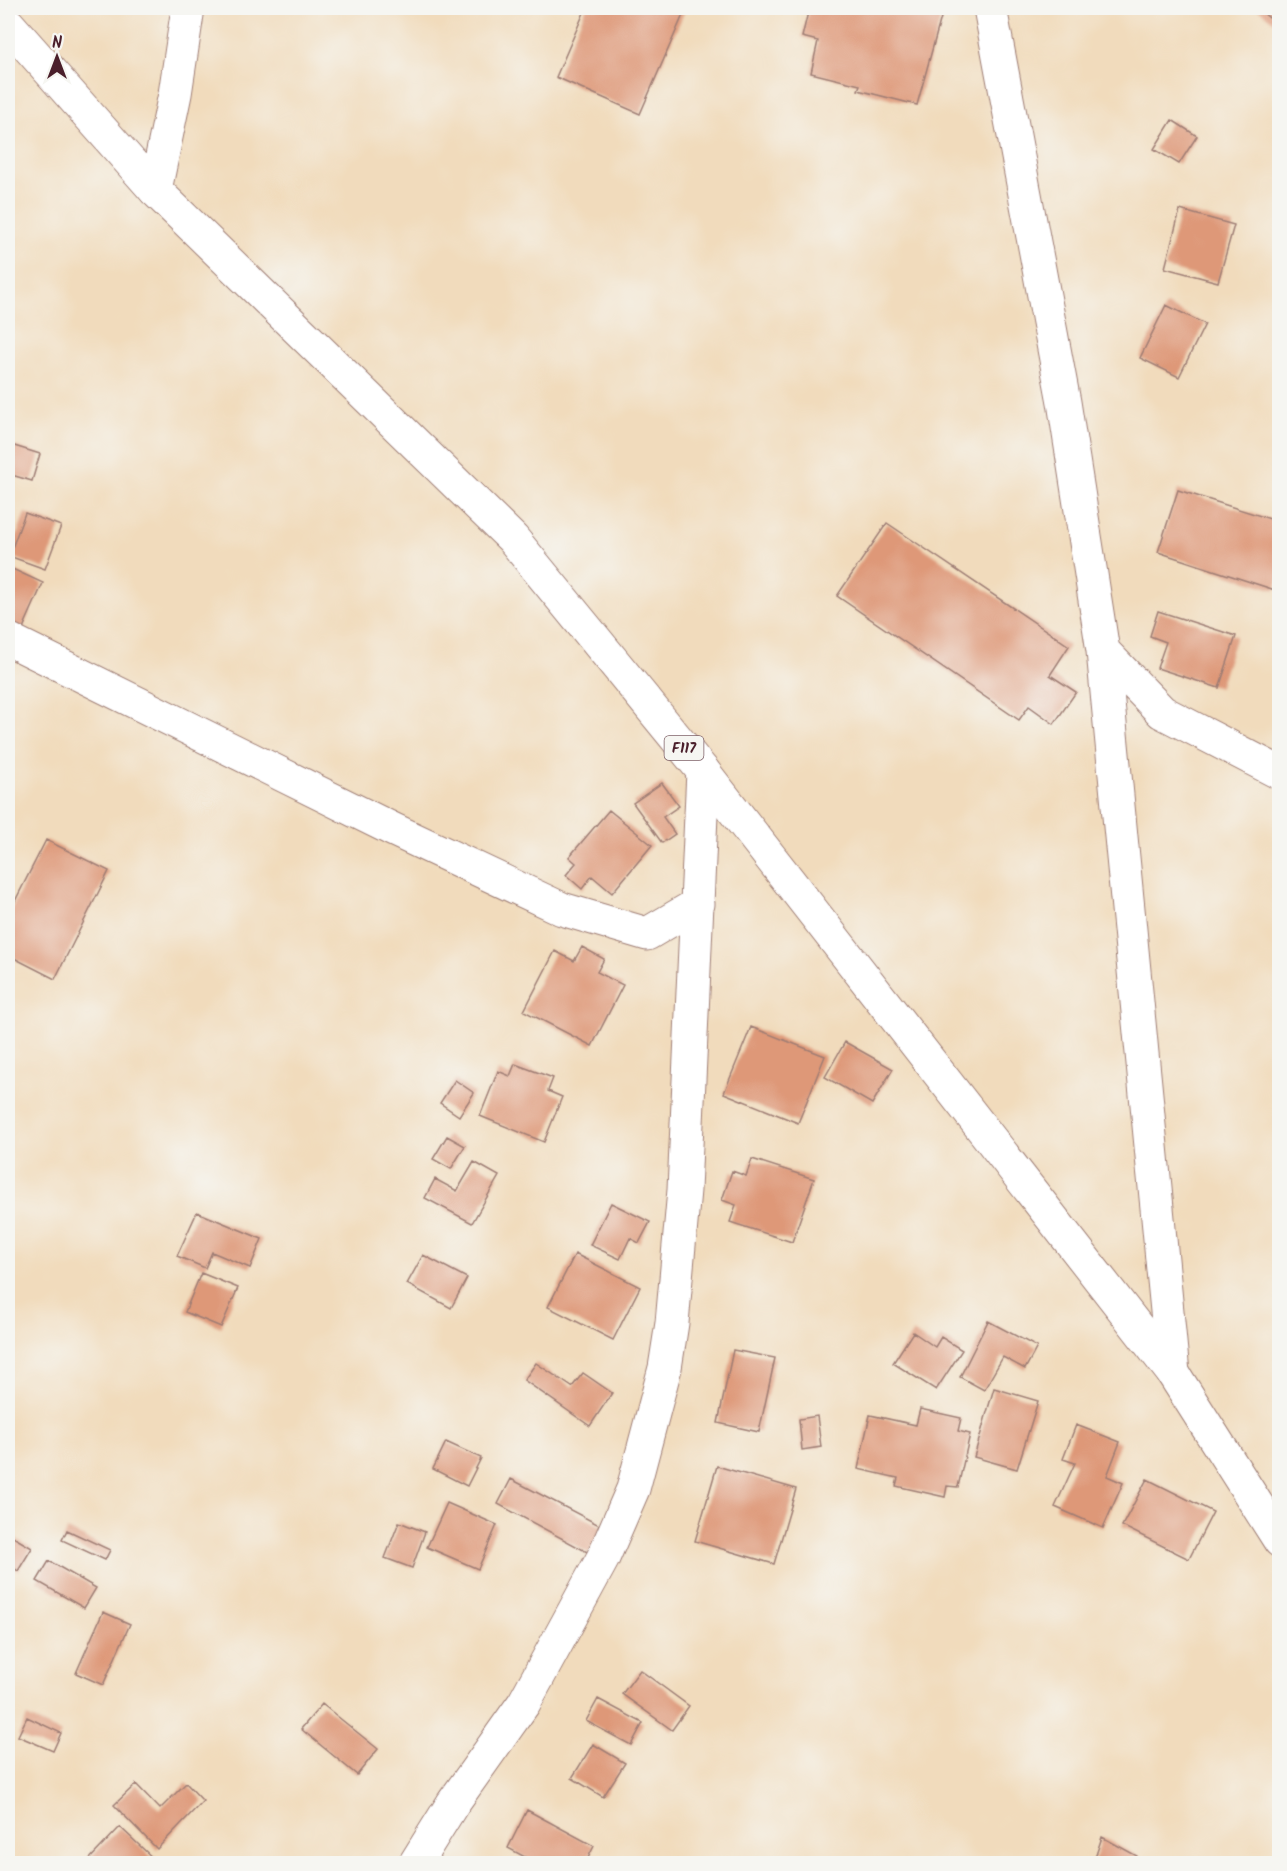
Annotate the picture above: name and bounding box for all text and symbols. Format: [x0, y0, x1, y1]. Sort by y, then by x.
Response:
north arrow [27, 27, 87, 87]
text: N [52, 31, 62, 56]
road number: F117 [664, 736, 704, 760]

